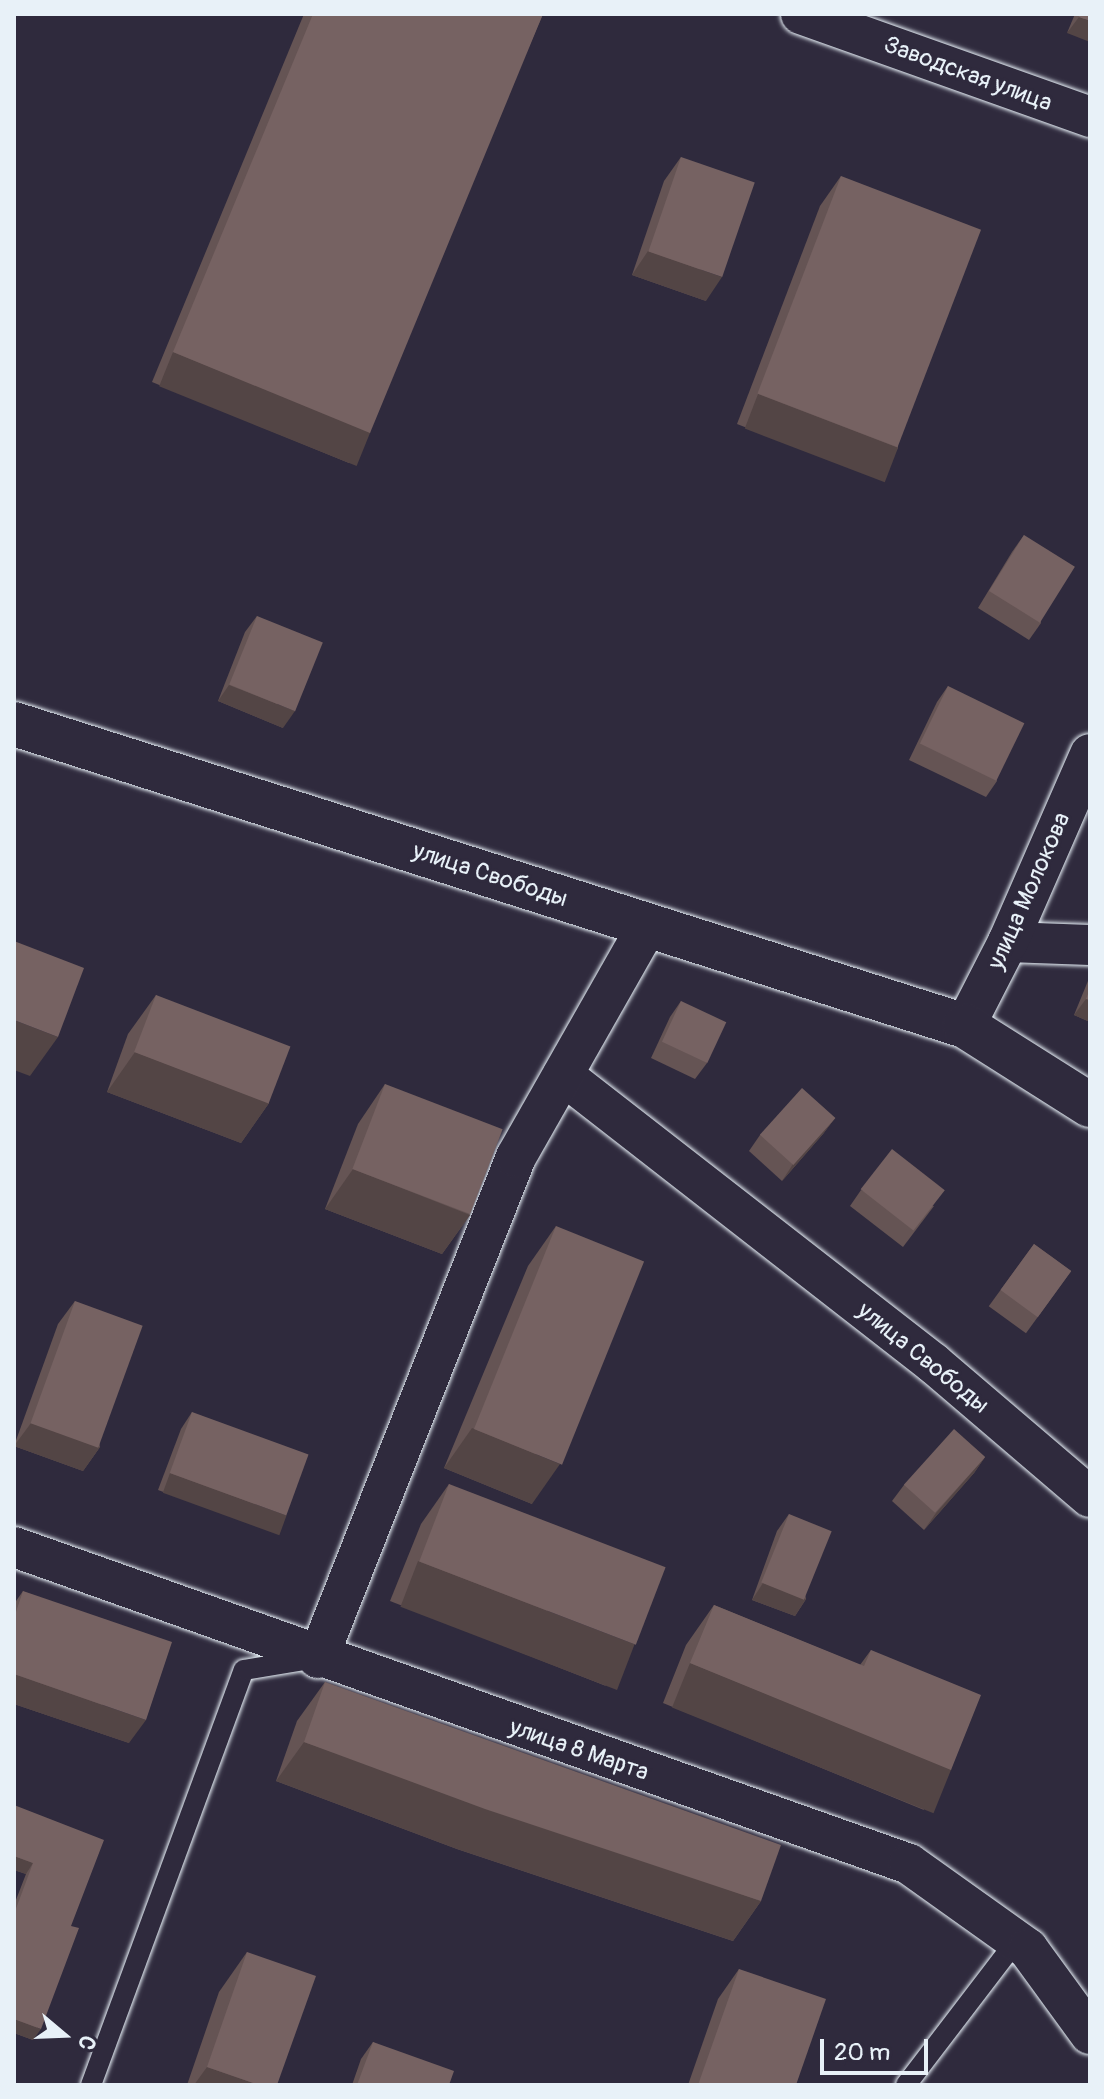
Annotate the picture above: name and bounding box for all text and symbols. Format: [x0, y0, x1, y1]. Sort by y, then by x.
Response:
street label: Заводская улица [880, 30, 1056, 118]
street label: улица Молокова [981, 808, 1077, 974]
street label: улица Свободы [409, 836, 571, 914]
street label: улица Свободы [851, 1296, 995, 1420]
street label: улица 8 Марта [506, 1713, 652, 1787]
north arrow [24, 1995, 104, 2075]
scale bar [824, 2023, 932, 2073]
text: С [71, 2032, 102, 2054]
text: 20 m [834, 2038, 890, 2067]

